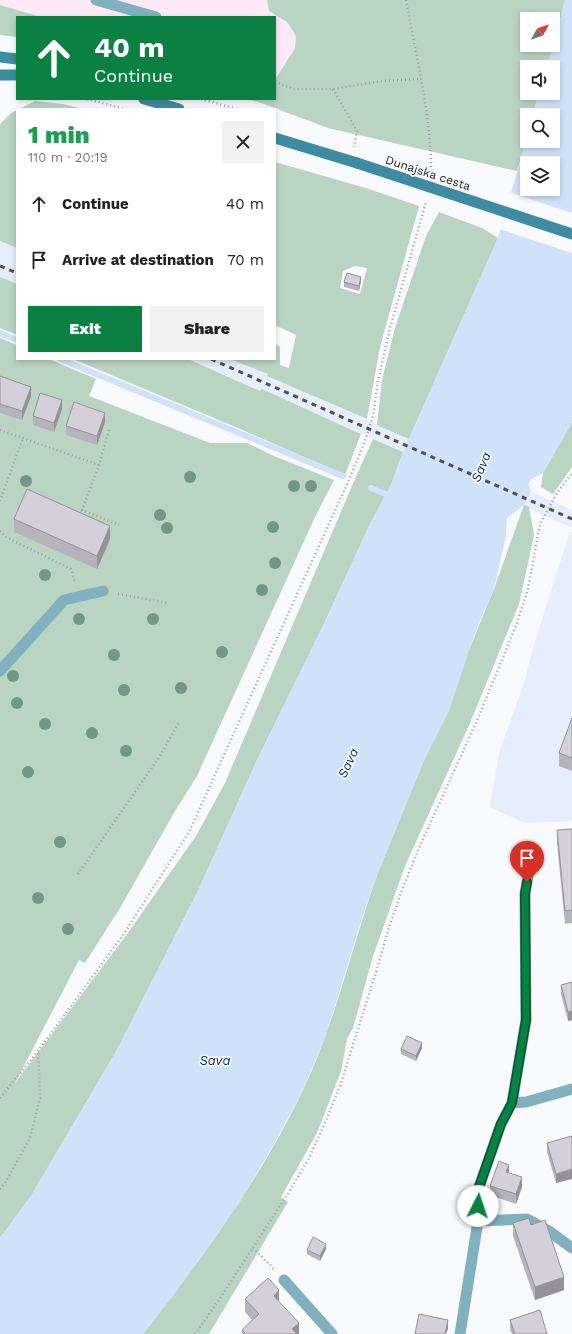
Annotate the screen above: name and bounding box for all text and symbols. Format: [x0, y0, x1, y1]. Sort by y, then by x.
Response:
north arrow [520, 12, 560, 52]
map controls [520, 12, 560, 196]
text: 40 m [94, 31, 164, 64]
icon: ahead [28, 32, 80, 84]
button: sound [520, 60, 560, 100]
text: Continue [94, 65, 173, 86]
button: search [520, 108, 560, 148]
text: 1 min [28, 121, 90, 149]
button: close [222, 121, 264, 163]
text: 110 m · 20:19 [28, 150, 107, 165]
street label: Dunajska cesta [384, 153, 473, 193]
button: layers [520, 156, 560, 196]
icon: ahead [28, 193, 50, 215]
text: Continue [62, 195, 129, 213]
text: 40 m [226, 195, 264, 213]
icon: arrive [28, 249, 50, 271]
text: Arrive at destination [62, 251, 214, 269]
text: 70 m [227, 251, 264, 269]
button: Exit [28, 306, 142, 352]
button: Share [150, 306, 264, 352]
water label: Sava [468, 450, 494, 484]
water label: Sava [335, 746, 361, 780]
pin [510, 841, 544, 882]
icon: arrive [516, 847, 538, 869]
water label: Sava [200, 1053, 231, 1068]
position arrow [457, 1185, 499, 1227]

